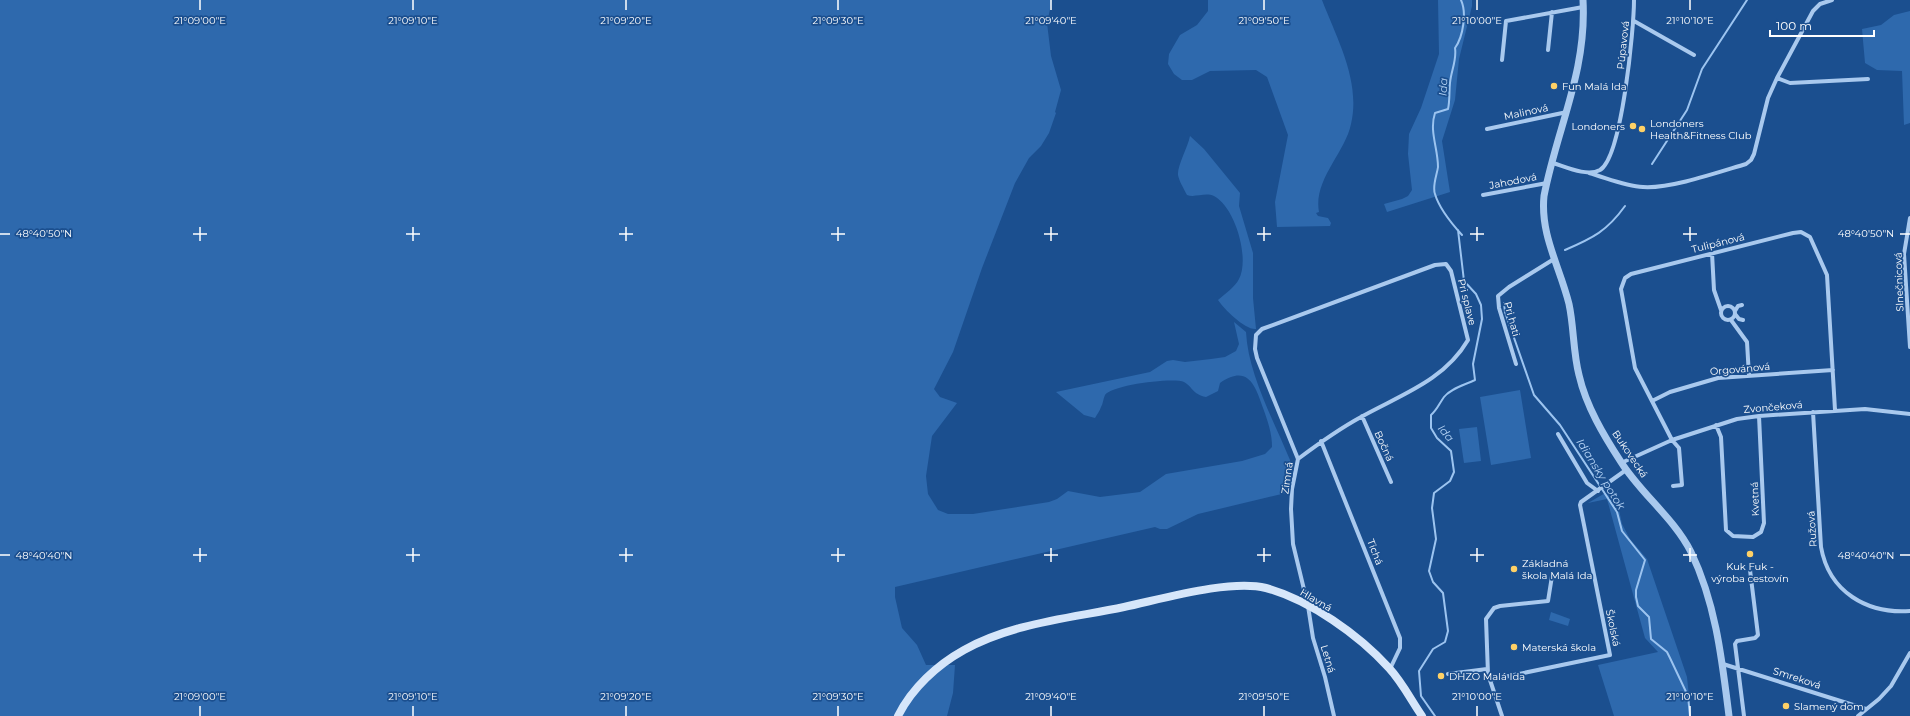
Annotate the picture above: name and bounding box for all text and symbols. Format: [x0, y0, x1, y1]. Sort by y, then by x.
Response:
scale bar [1770, 12, 1874, 38]
text: 21°09'00"E [174, 14, 226, 27]
text: 21°09'10"E [388, 14, 438, 27]
text: 21°09'20"E [600, 14, 652, 27]
text: 21°09'30"E [812, 14, 864, 27]
text: 21°09'40"E [1025, 14, 1077, 27]
text: 21°09'50"E [1238, 14, 1290, 27]
text: 21°10'00"E [1452, 14, 1502, 27]
text: 21°10'10"E [1666, 14, 1714, 27]
text: 100 m [1776, 18, 1812, 33]
street label: Púpavová [1614, 20, 1632, 70]
water label: Ida [1436, 78, 1450, 96]
place label: Fun Malá Ida [1562, 80, 1627, 93]
marker: Fun Malá Ida [1549, 81, 1559, 91]
street label: Malinová [1503, 101, 1549, 123]
place label: Londoners Health&Fitness Club [1650, 117, 1752, 142]
place label: Londoners [1571, 120, 1625, 133]
marker: Londoners [1628, 121, 1638, 131]
marker: Londoners Health&Fitness Club [1637, 124, 1647, 134]
street label: Jahodová [1487, 170, 1538, 192]
text: 48°40'50"N [16, 227, 72, 240]
text: 48°40'50"N [1838, 227, 1894, 240]
street label: Tulipánová [1690, 230, 1746, 256]
street label: Slnečnicová [1891, 252, 1907, 312]
street label: Pri splave [1455, 277, 1479, 327]
street label: Pri hati [1501, 300, 1523, 338]
street label: Orgovánová [1709, 360, 1771, 378]
street label: Zvončeková [1743, 398, 1803, 416]
water label: Ida [1435, 422, 1457, 444]
street label: Bukovecká [1609, 428, 1651, 480]
street label: Bočná [1372, 429, 1396, 463]
water label: Idiansky potok [1574, 436, 1629, 513]
street label: Zimná [1278, 461, 1296, 495]
street label: Kvetná [1748, 481, 1762, 517]
street label: Ružová [1804, 510, 1820, 548]
street label: Tichá [1364, 537, 1386, 567]
text: 48°40'40"N [16, 549, 72, 562]
marker: Kuk Fuk - výroba cestovín [1745, 549, 1755, 559]
text: 48°40'40"N [1838, 549, 1894, 562]
place label: Základná škola Malá Ida [1522, 557, 1593, 582]
place label: Kuk Fuk - výroba cestovín [1711, 560, 1789, 585]
marker: Základná škola Malá Ida [1509, 564, 1519, 574]
street label: Hlavná [1298, 586, 1334, 614]
street label: Školská [1603, 608, 1623, 648]
place label: Materská škola [1522, 641, 1596, 654]
marker: Materská škola [1509, 642, 1519, 652]
street label: Letná [1318, 643, 1338, 675]
street label: Smreková [1771, 664, 1823, 692]
place label: DHZO Malá Ida [1449, 670, 1525, 683]
marker: DHZO Malá Ida [1436, 671, 1446, 681]
text: 21°09'00"E [174, 690, 226, 703]
text: 21°09'10"E [388, 690, 438, 703]
text: 21°09'20"E [600, 690, 652, 703]
text: 21°09'30"E [812, 690, 864, 703]
text: 21°09'40"E [1025, 690, 1077, 703]
text: 21°09'50"E [1238, 690, 1290, 703]
text: 21°10'00"E [1452, 690, 1502, 703]
text: 21°10'10"E [1666, 690, 1714, 703]
place label: Slamený dom [1794, 700, 1864, 713]
marker: Slamený dom [1781, 701, 1791, 711]

